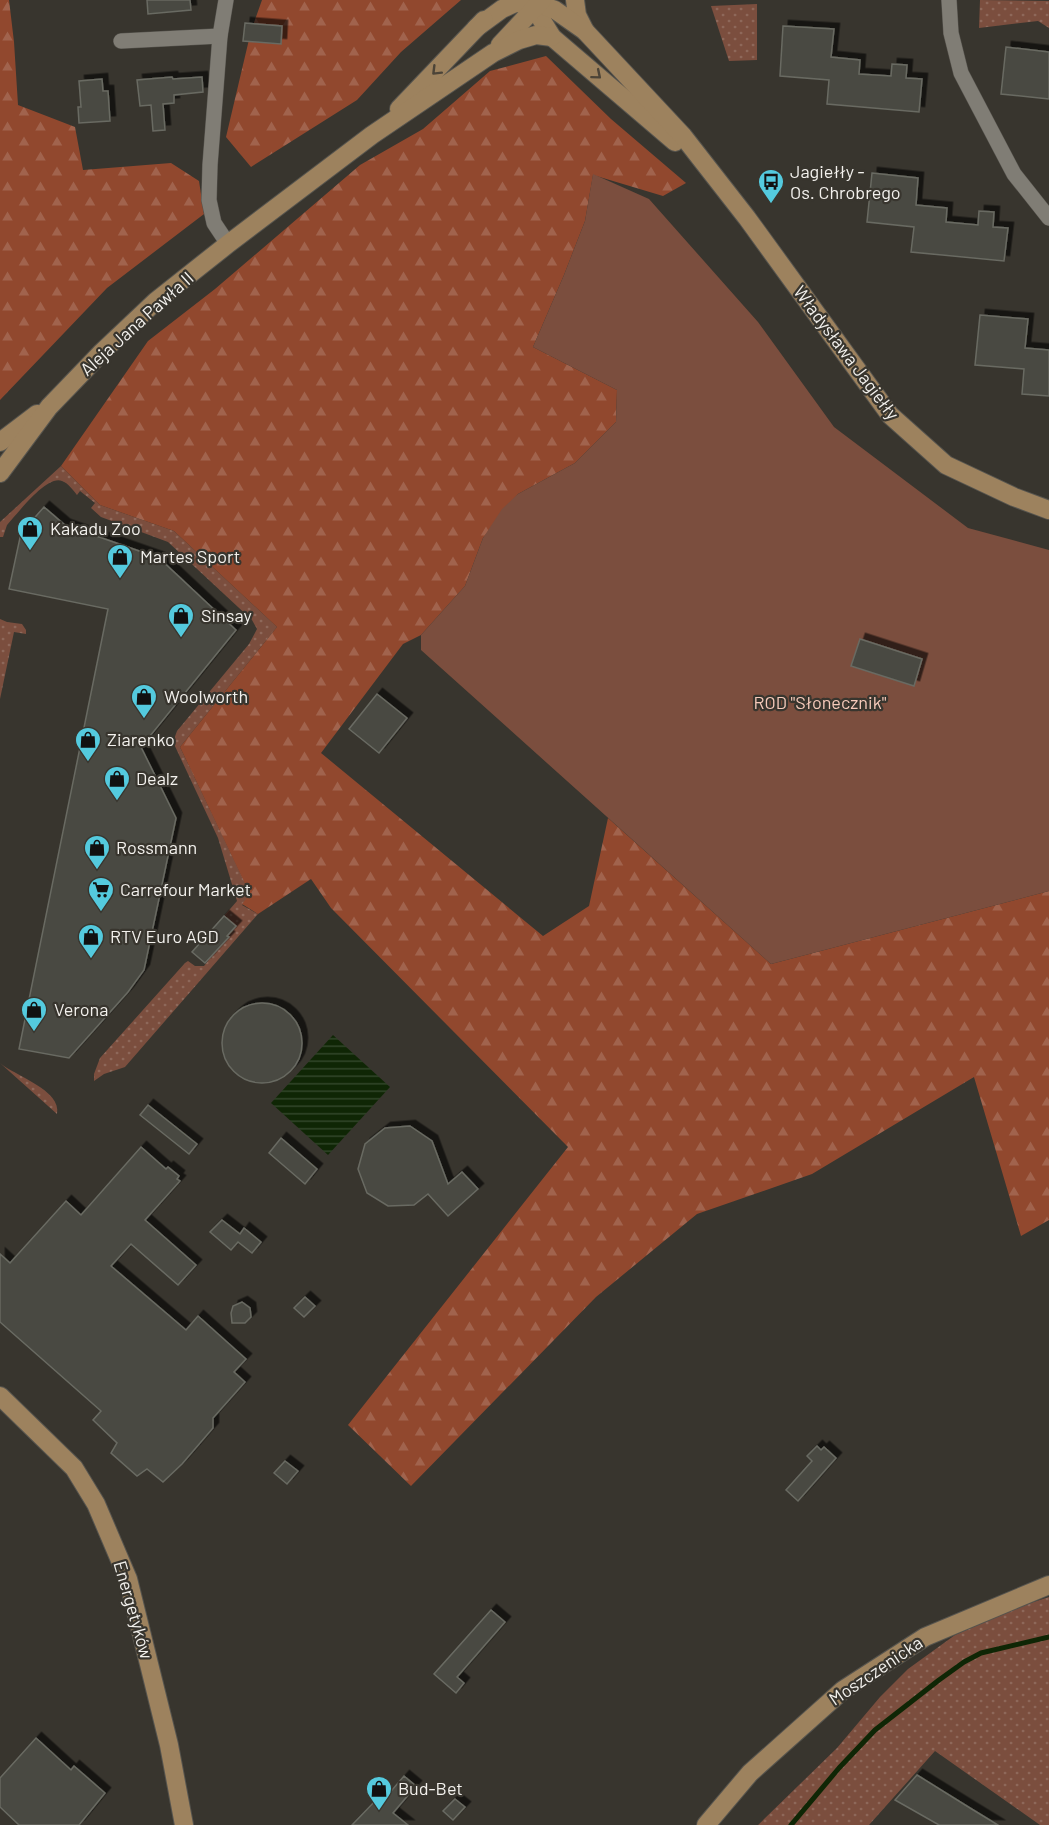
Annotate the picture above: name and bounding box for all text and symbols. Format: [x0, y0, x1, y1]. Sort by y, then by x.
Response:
one-way arrow [432, 64, 443, 74]
one-way arrow [590, 68, 601, 79]
place label: Jagiełły - Os. Chrobrego [790, 160, 901, 203]
bus stop icon: Jagiełły - Os. Chrobrego [756, 167, 786, 205]
street label: Aleja Jana Pawła II [75, 267, 198, 380]
street label: Władysława Jagiełły [789, 281, 904, 424]
shop icon: Kakadu Zoo [15, 514, 45, 552]
place label: Kakadu Zoo [50, 517, 141, 539]
shop icon: Martes Sport [105, 542, 135, 580]
place label: Martes Sport [140, 545, 240, 567]
shop icon: Sinsay [166, 601, 196, 639]
place label: Sinsay [201, 604, 252, 626]
shop icon: Woolworth [129, 682, 159, 720]
place label: Woolworth [164, 685, 248, 707]
park label: ROD "Słonecznik" [754, 691, 887, 713]
shop icon: Ziarenko [73, 725, 103, 763]
place label: Ziarenko [107, 728, 175, 750]
shop icon: Dealz [102, 764, 132, 802]
place label: Dealz [136, 767, 178, 789]
shop icon: Rossmann [82, 833, 112, 871]
place label: Rossmann [116, 836, 197, 858]
supermarket icon: Carrefour Market [86, 875, 116, 913]
place label: Carrefour Market [120, 878, 251, 900]
shop icon: RTV Euro AGD [76, 922, 106, 960]
place label: RTV Euro AGD [110, 925, 219, 947]
shop icon: Verona [19, 995, 49, 1033]
place label: Verona [54, 998, 109, 1020]
street label: Energetyków [109, 1558, 158, 1661]
street label: Moszczenicka [824, 1631, 926, 1710]
shop icon: Bud-Bet [364, 1774, 394, 1812]
place label: Bud-Bet [398, 1777, 463, 1799]

